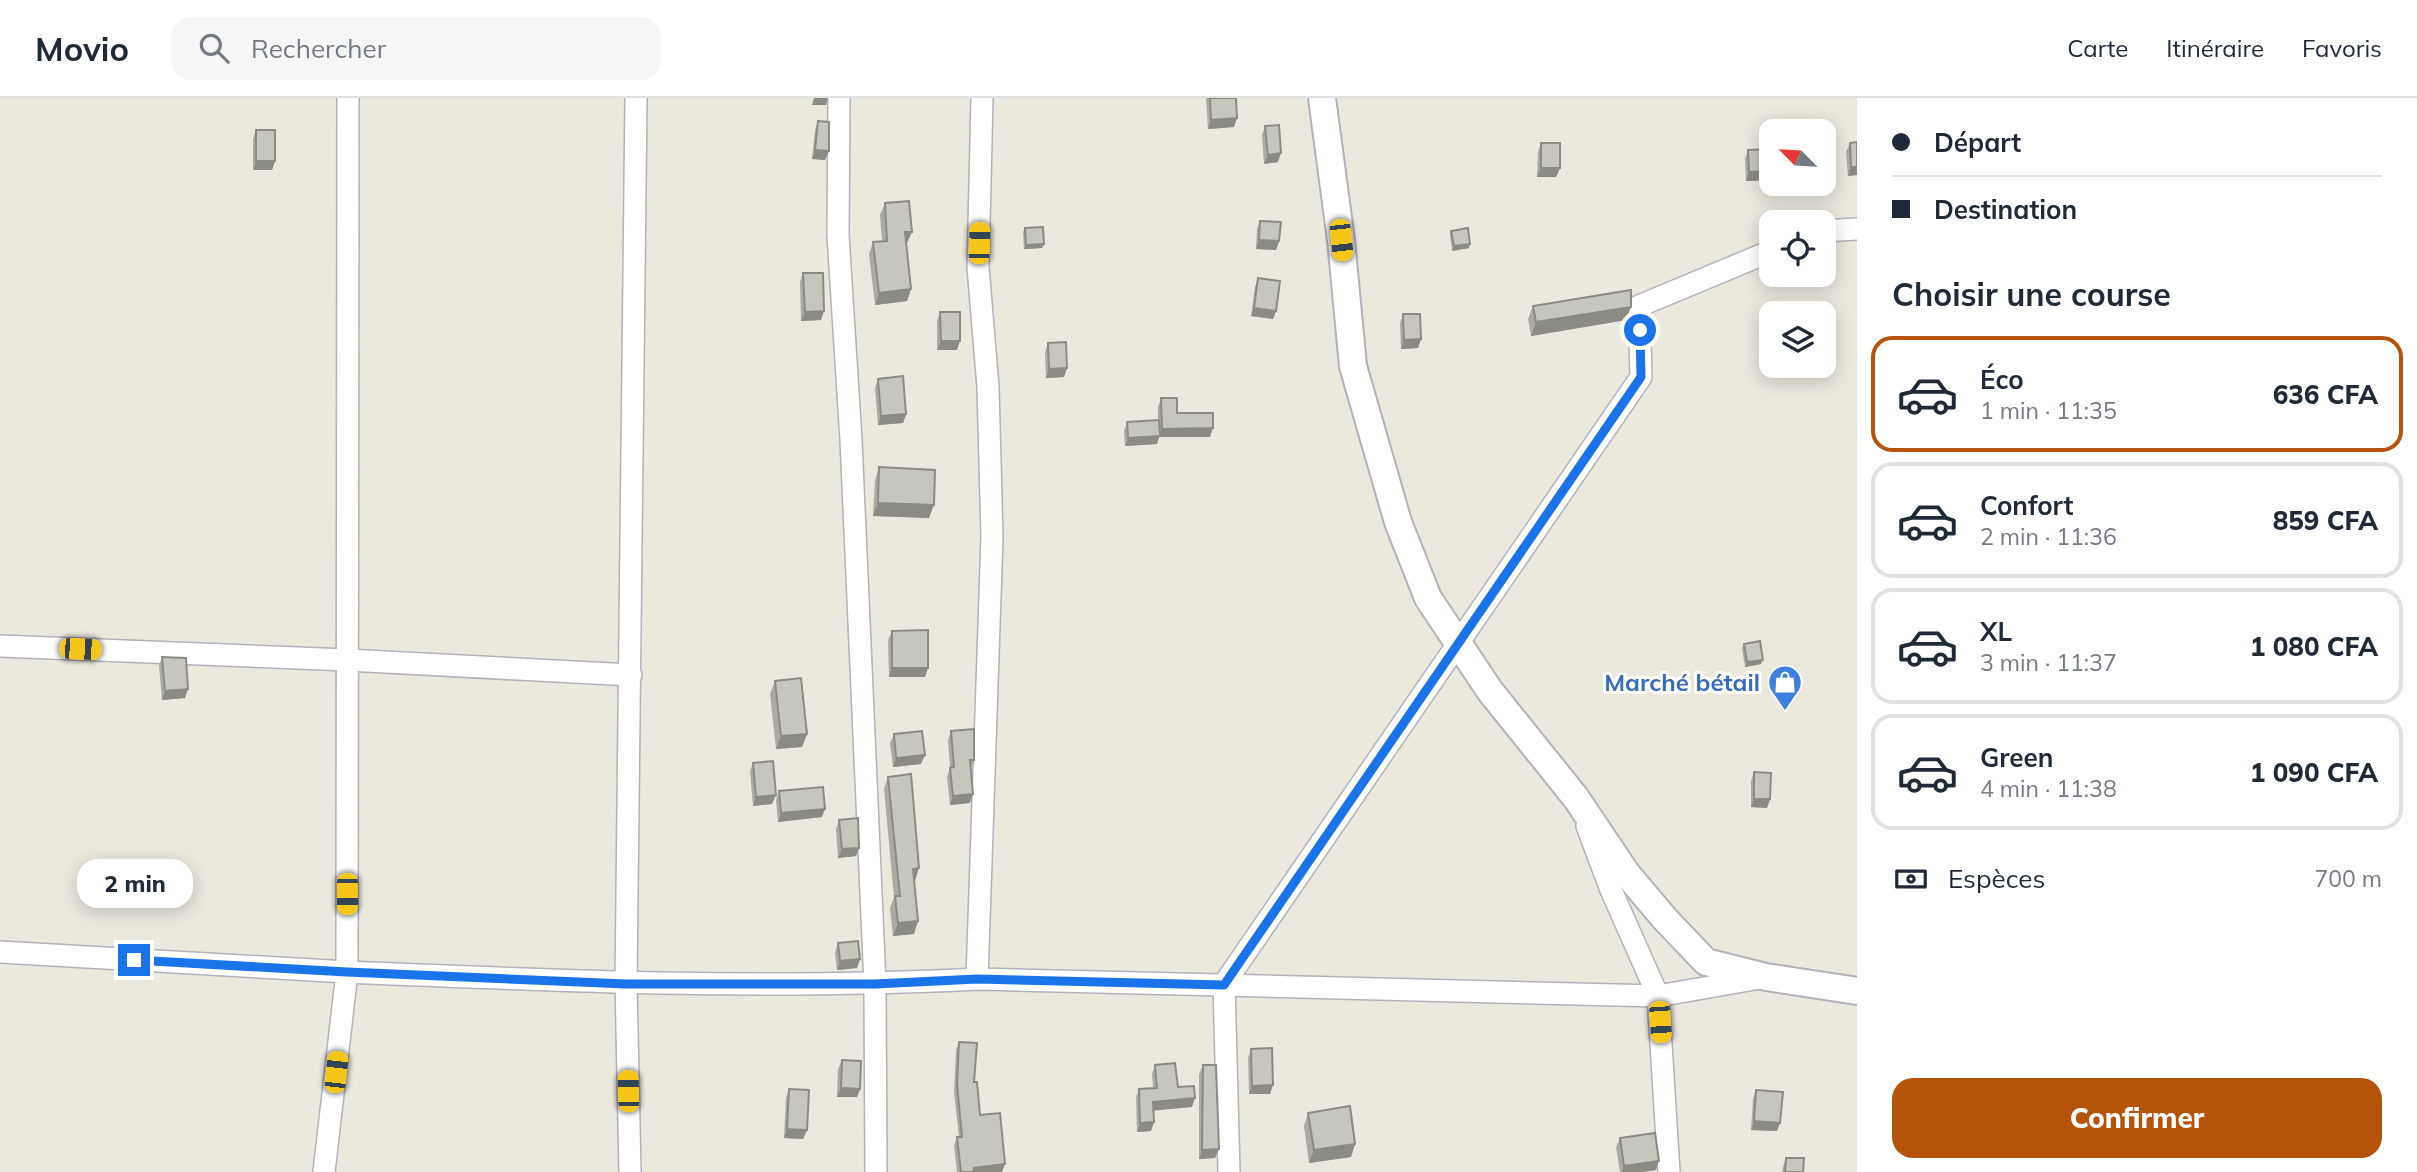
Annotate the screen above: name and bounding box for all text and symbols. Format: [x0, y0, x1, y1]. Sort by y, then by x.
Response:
search box [171, 17, 661, 80]
text: Movio [35, 28, 129, 69]
icon: search [195, 29, 233, 67]
text: Rechercher [251, 32, 386, 65]
text: Carte [2067, 33, 2128, 63]
text: Itinéraire [2166, 33, 2264, 63]
text: Favoris [2302, 33, 2382, 63]
north arrow [1759, 119, 1836, 196]
map controls [1759, 119, 1836, 378]
text: Départ [1934, 126, 2021, 159]
text: Destination [1934, 193, 2077, 226]
button: locate [1759, 210, 1836, 287]
car [1329, 218, 1354, 262]
car [968, 222, 991, 264]
text: Choisir une course [1892, 274, 2171, 314]
button: layers [1759, 301, 1836, 378]
route start [1624, 314, 1656, 346]
icon: car [1896, 363, 1959, 426]
text: Éco [1980, 363, 2024, 396]
text: 636 CFA [2273, 378, 2378, 411]
text: 1 min · 11:35 [1980, 396, 2117, 425]
icon: car [1896, 489, 1959, 552]
text: Confort [1980, 489, 2073, 522]
text: 859 CFA [2273, 504, 2378, 537]
text: 2 min · 11:36 [1980, 522, 2117, 551]
icon: car [1896, 615, 1959, 678]
text: XL [1980, 615, 2012, 648]
text: 1 080 CFA [2250, 630, 2378, 663]
car [59, 638, 102, 660]
text: 3 min · 11:37 [1980, 648, 2117, 677]
shop icon: Marché bétail [1766, 663, 1804, 712]
place label: Marché bétail [1604, 667, 1760, 697]
icon: car [1896, 741, 1959, 804]
text: Green [1980, 741, 2053, 774]
text: 1 090 CFA [2250, 756, 2378, 789]
text: 4 min · 11:38 [1980, 774, 2117, 803]
callout: 2 min [76, 858, 192, 908]
icon: cash [1892, 860, 1930, 898]
text: Espèces [1948, 862, 2045, 895]
text: 700 m [2314, 864, 2382, 893]
text: 2 min [104, 869, 166, 898]
car [337, 873, 358, 915]
route end [118, 944, 150, 976]
car [1649, 1000, 1672, 1044]
car [324, 1050, 349, 1094]
car [618, 1070, 639, 1112]
button: Confirmer [1892, 1078, 2382, 1158]

